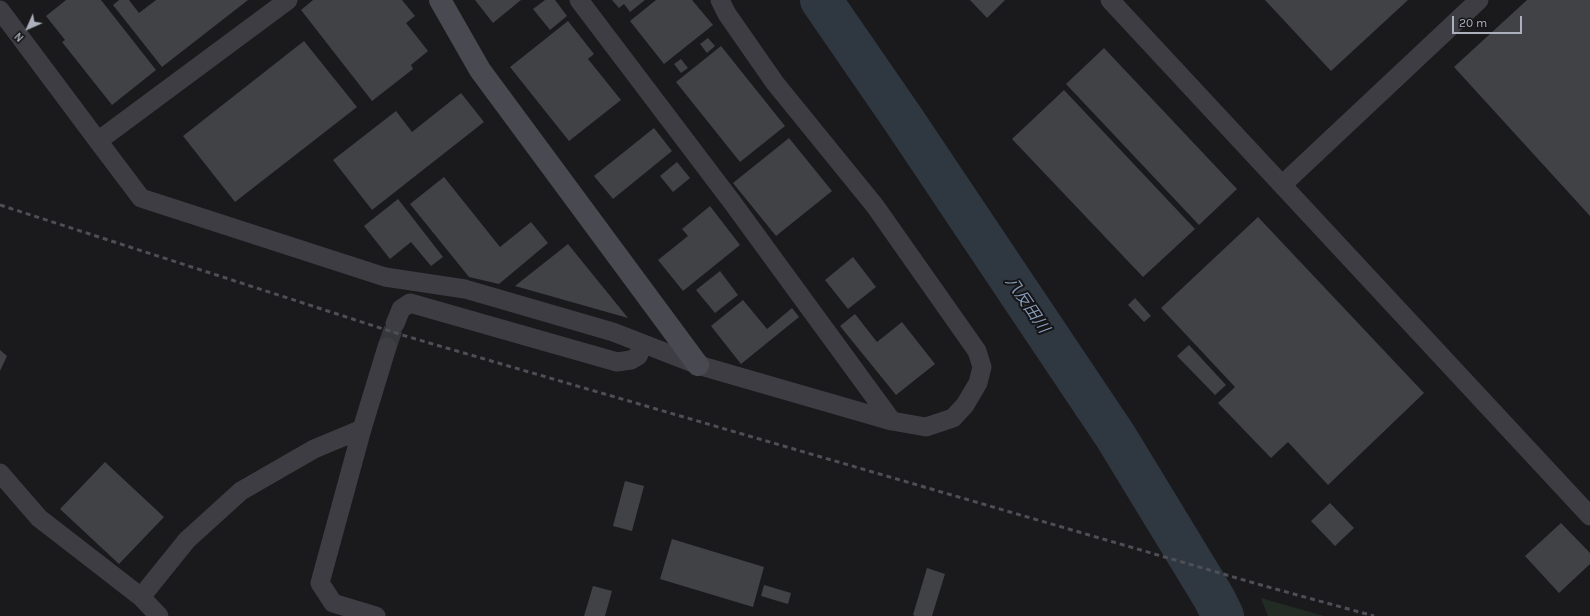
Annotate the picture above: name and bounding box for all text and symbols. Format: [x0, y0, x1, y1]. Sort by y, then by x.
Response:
north arrow [8, 8, 48, 48]
scale bar [1454, 8, 1524, 34]
text: 20 m [1459, 16, 1487, 30]
text: N [12, 29, 27, 44]
water label: 八反田川 [1001, 273, 1053, 337]

